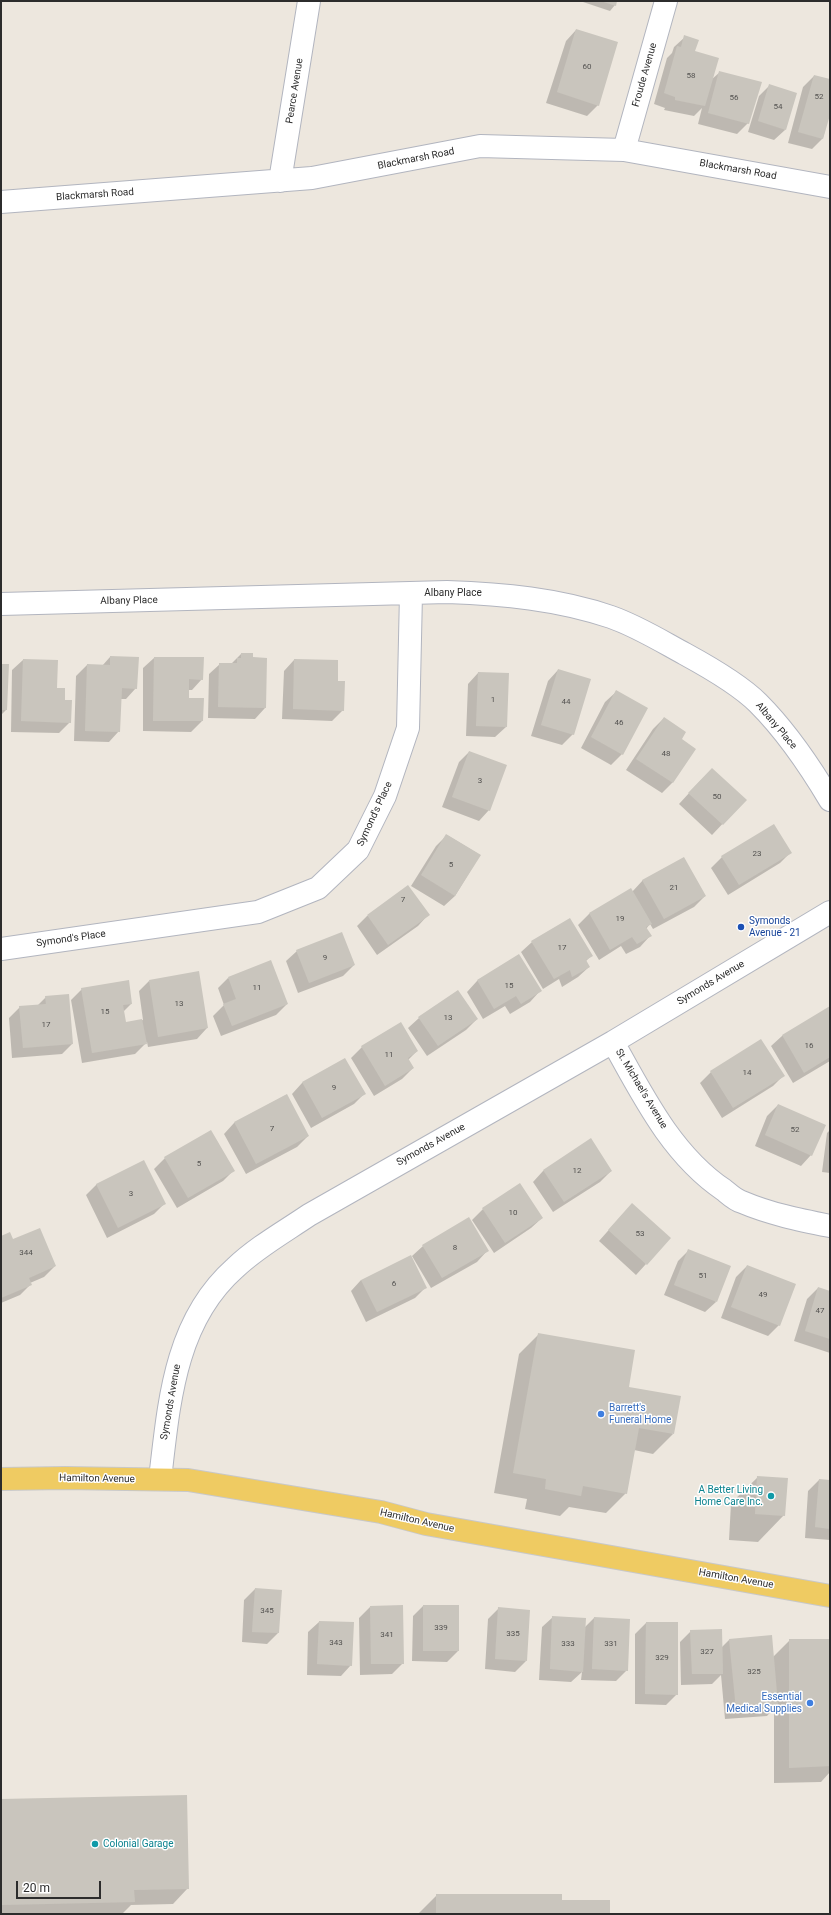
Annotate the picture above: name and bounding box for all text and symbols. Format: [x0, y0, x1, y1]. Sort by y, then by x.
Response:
street label: Froude Avenue [630, 42, 660, 108]
street label: Pearce Avenue [284, 57, 306, 125]
house number: 60 [583, 62, 591, 72]
house number: 58 [687, 71, 695, 81]
house number: 52 [815, 92, 823, 102]
house number: 56 [730, 93, 738, 103]
house number: 54 [774, 102, 782, 112]
street label: Blackmarsh Road [377, 146, 455, 172]
street label: Blackmarsh Road [699, 157, 777, 183]
street label: Blackmarsh Road [56, 186, 134, 204]
street label: Albany Place [424, 587, 482, 599]
street label: Albany Place [100, 594, 158, 608]
house number: 1 [491, 695, 495, 705]
house number: 44 [562, 697, 570, 707]
street label: Albany Place [753, 700, 799, 752]
house number: 46 [615, 718, 623, 728]
house number: 48 [662, 749, 670, 759]
house number: 3 [478, 776, 482, 786]
street label: Symond's Place [355, 780, 395, 848]
house number: 50 [713, 792, 721, 802]
house number: 23 [753, 849, 761, 859]
house number: 5 [449, 860, 453, 870]
house number: 21 [670, 883, 678, 893]
house number: 7 [401, 895, 405, 905]
house number: 19 [616, 914, 624, 924]
place label: Symonds Avenue - 21 [749, 915, 801, 938]
marker: Symonds Avenue - 21 [736, 922, 746, 932]
street label: Symond's Place [35, 928, 107, 950]
house number: 17 [558, 943, 566, 953]
house number: 9 [323, 953, 327, 963]
street label: Symonds Avenue [675, 958, 747, 1008]
house number: 15 [505, 981, 513, 991]
house number: 11 [253, 983, 261, 993]
house number: 13 [175, 999, 183, 1009]
house number: 15 [101, 1007, 109, 1017]
house number: 13 [444, 1013, 452, 1023]
house number: 17 [42, 1020, 50, 1030]
house number: 16 [805, 1041, 813, 1051]
street label: St. Michael's Avenue [612, 1047, 670, 1131]
house number: 11 [385, 1050, 393, 1060]
house number: 14 [743, 1068, 751, 1078]
house number: 9 [332, 1083, 336, 1093]
street label: Symonds Avenue [395, 1121, 467, 1169]
house number: 7 [270, 1124, 274, 1134]
house number: 52 [791, 1125, 799, 1135]
house number: 5 [197, 1159, 201, 1169]
house number: 12 [573, 1166, 581, 1176]
house number: 3 [129, 1189, 133, 1199]
house number: 10 [509, 1208, 517, 1218]
house number: 53 [636, 1229, 644, 1239]
house number: 8 [453, 1243, 457, 1253]
house number: 344 [19, 1248, 33, 1258]
house number: 51 [699, 1271, 707, 1281]
house number: 6 [392, 1279, 396, 1289]
house number: 49 [759, 1290, 767, 1300]
house number: 47 [816, 1306, 824, 1316]
street label: Symonds Avenue [158, 1363, 184, 1441]
place label: Barrett's Funeral Home [609, 1402, 671, 1426]
marker: Barrett's Funeral Home [596, 1409, 606, 1419]
street label: Hamilton Avenue [59, 1472, 135, 1486]
place label: A Better Living Home Care Inc. [694, 1484, 763, 1508]
marker: A Better Living Home Care Inc. [766, 1491, 776, 1501]
street label: Hamilton Avenue [379, 1507, 455, 1535]
street label: Hamilton Avenue [698, 1567, 774, 1591]
house number: 345 [260, 1606, 274, 1616]
house number: 339 [434, 1623, 448, 1633]
house number: 335 [506, 1629, 520, 1639]
house number: 341 [380, 1630, 394, 1640]
house number: 343 [329, 1638, 343, 1648]
house number: 333 [561, 1639, 575, 1649]
house number: 331 [604, 1639, 618, 1649]
house number: 327 [700, 1647, 714, 1657]
house number: 329 [655, 1653, 669, 1663]
house number: 325 [747, 1667, 761, 1677]
place label: Essential Medical Supplies [726, 1691, 802, 1714]
marker: Essential Medical Supplies [805, 1698, 815, 1708]
place label: Colonial Garage [103, 1838, 173, 1850]
marker: Colonial Garage [90, 1839, 100, 1849]
scale bar [18, 1873, 103, 1899]
text: 20 m [23, 1881, 50, 1895]

